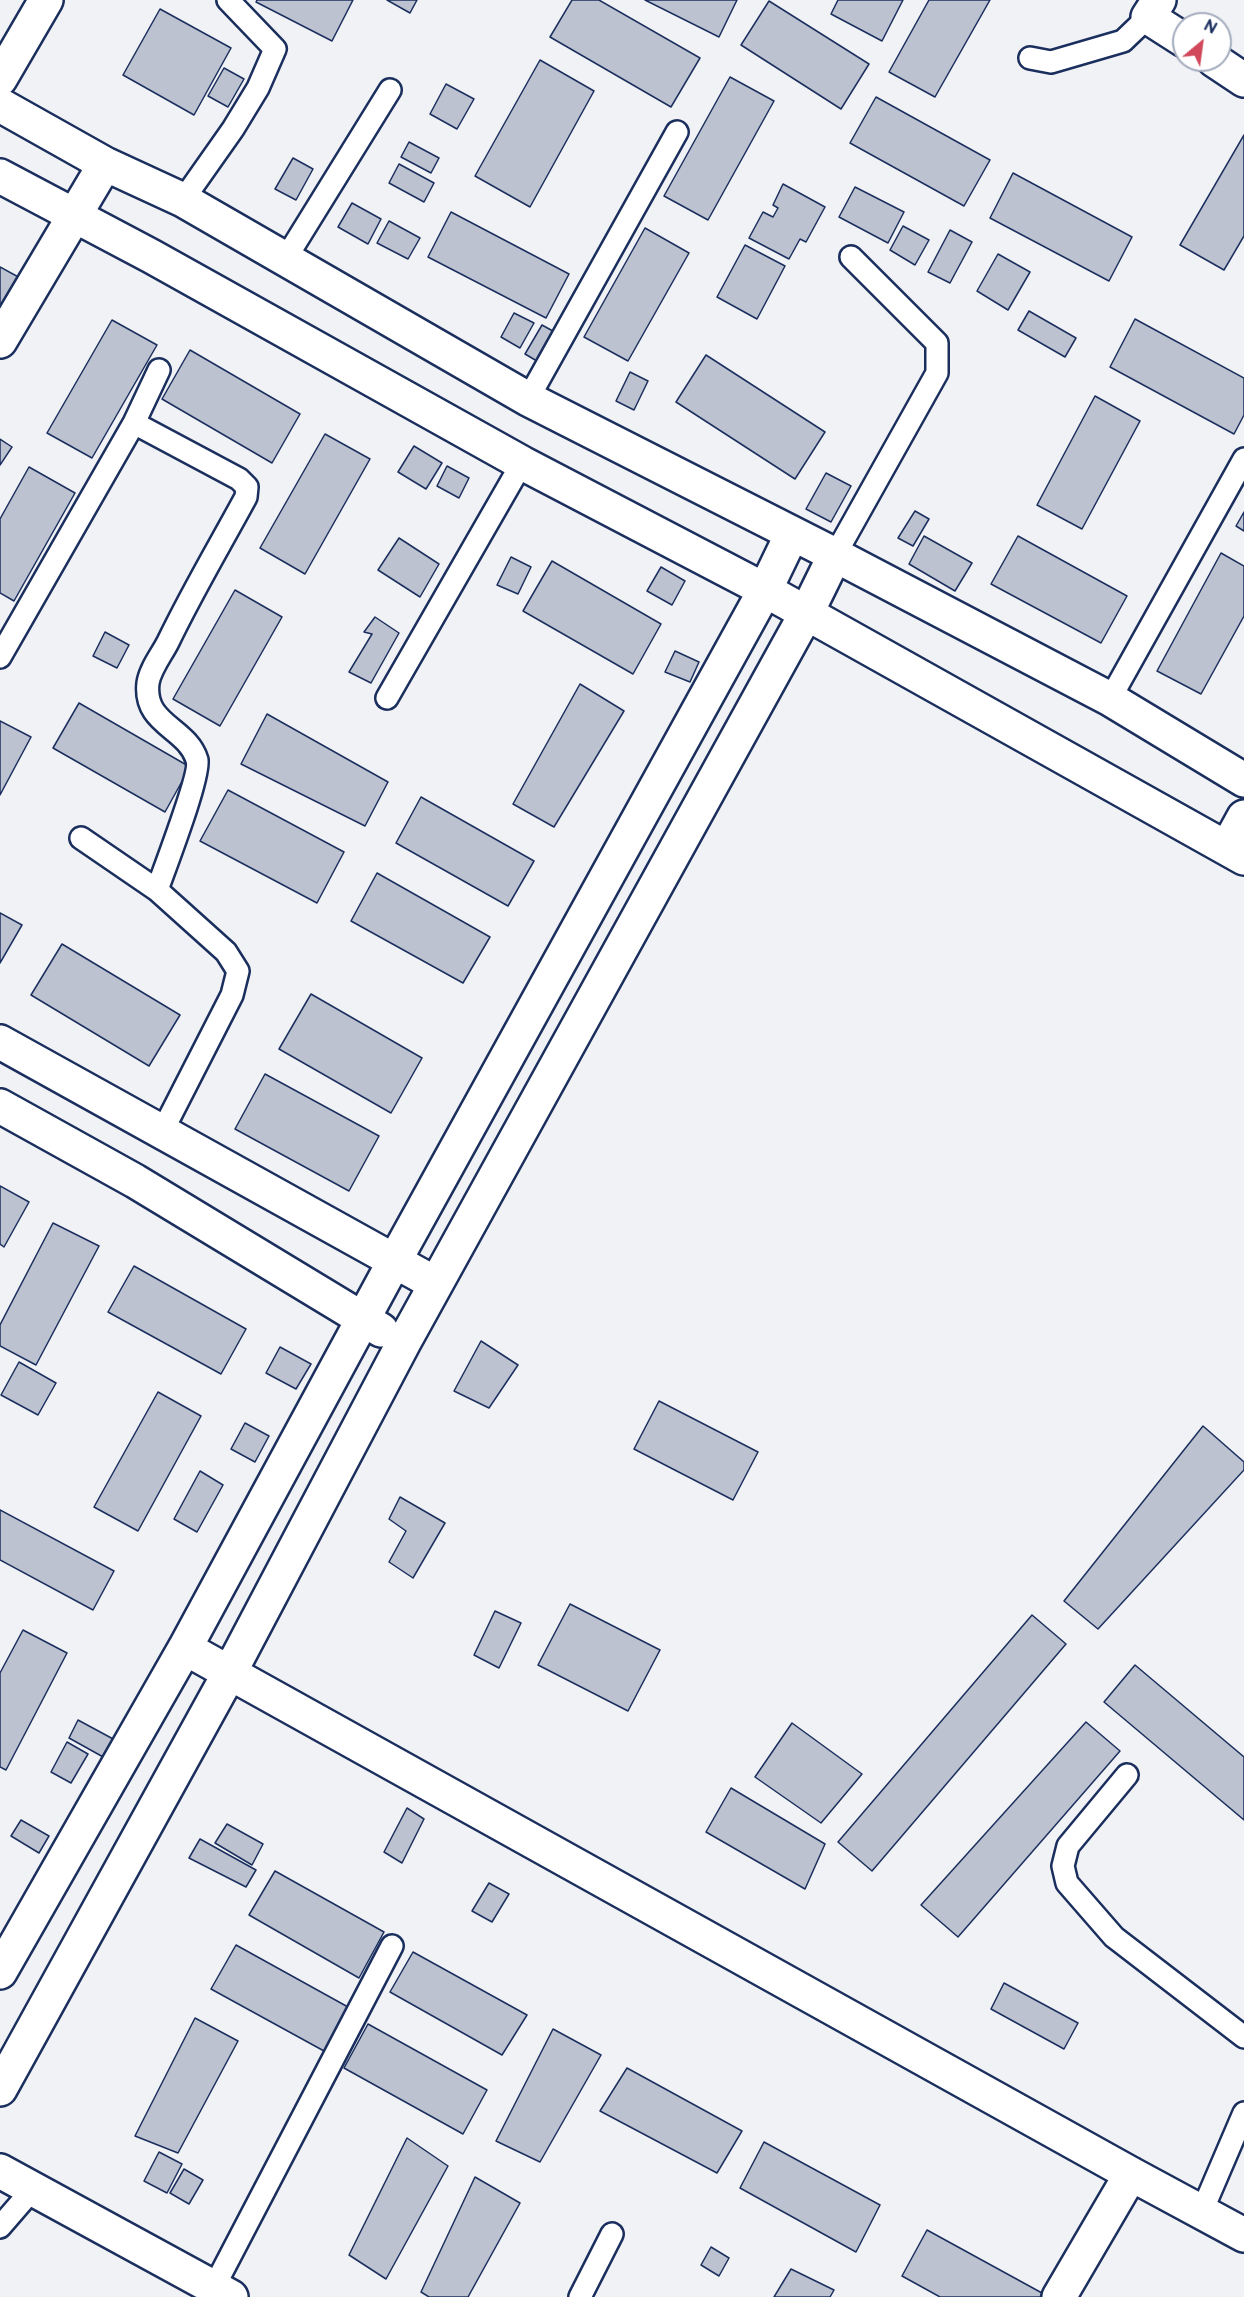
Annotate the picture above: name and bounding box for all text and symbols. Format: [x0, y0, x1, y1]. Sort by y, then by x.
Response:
north arrow [1172, 12, 1232, 72]
text: N [1200, 16, 1220, 39]

